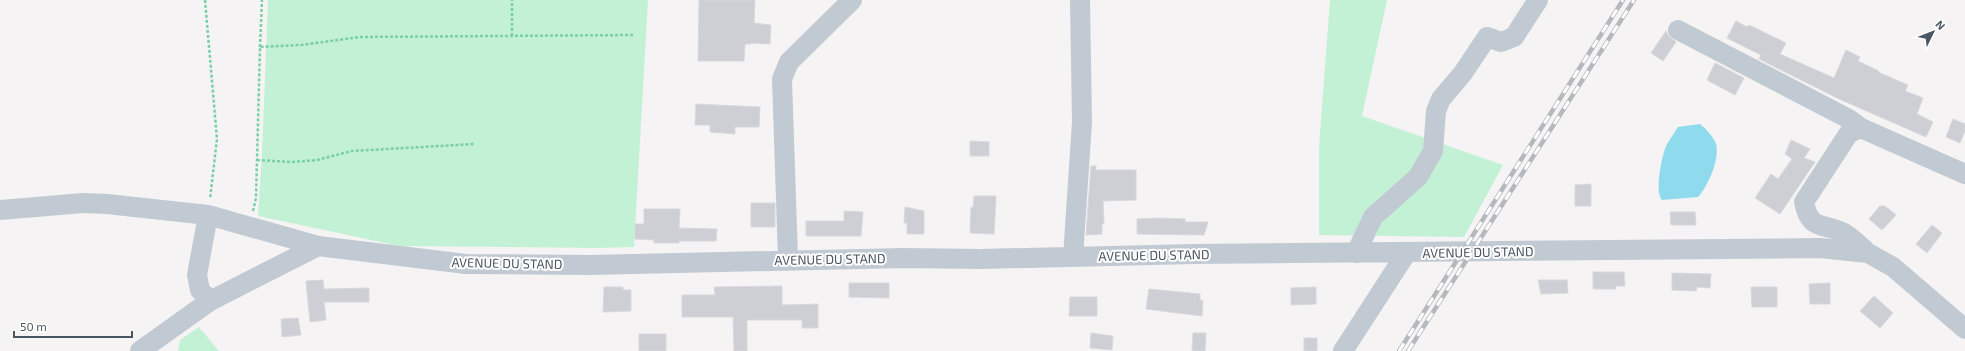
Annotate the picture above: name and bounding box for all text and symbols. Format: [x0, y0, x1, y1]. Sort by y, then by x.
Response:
north arrow [1913, 12, 1953, 52]
text: N [1933, 17, 1948, 32]
street label: AVENUE DU STAND [1422, 243, 1534, 261]
street label: AVENUE DU STAND [1098, 246, 1210, 264]
street label: AVENUE DU STAND [774, 250, 886, 268]
street label: AVENUE DU STAND [451, 254, 563, 272]
scale bar [14, 313, 132, 339]
text: 50 m [20, 319, 47, 333]

